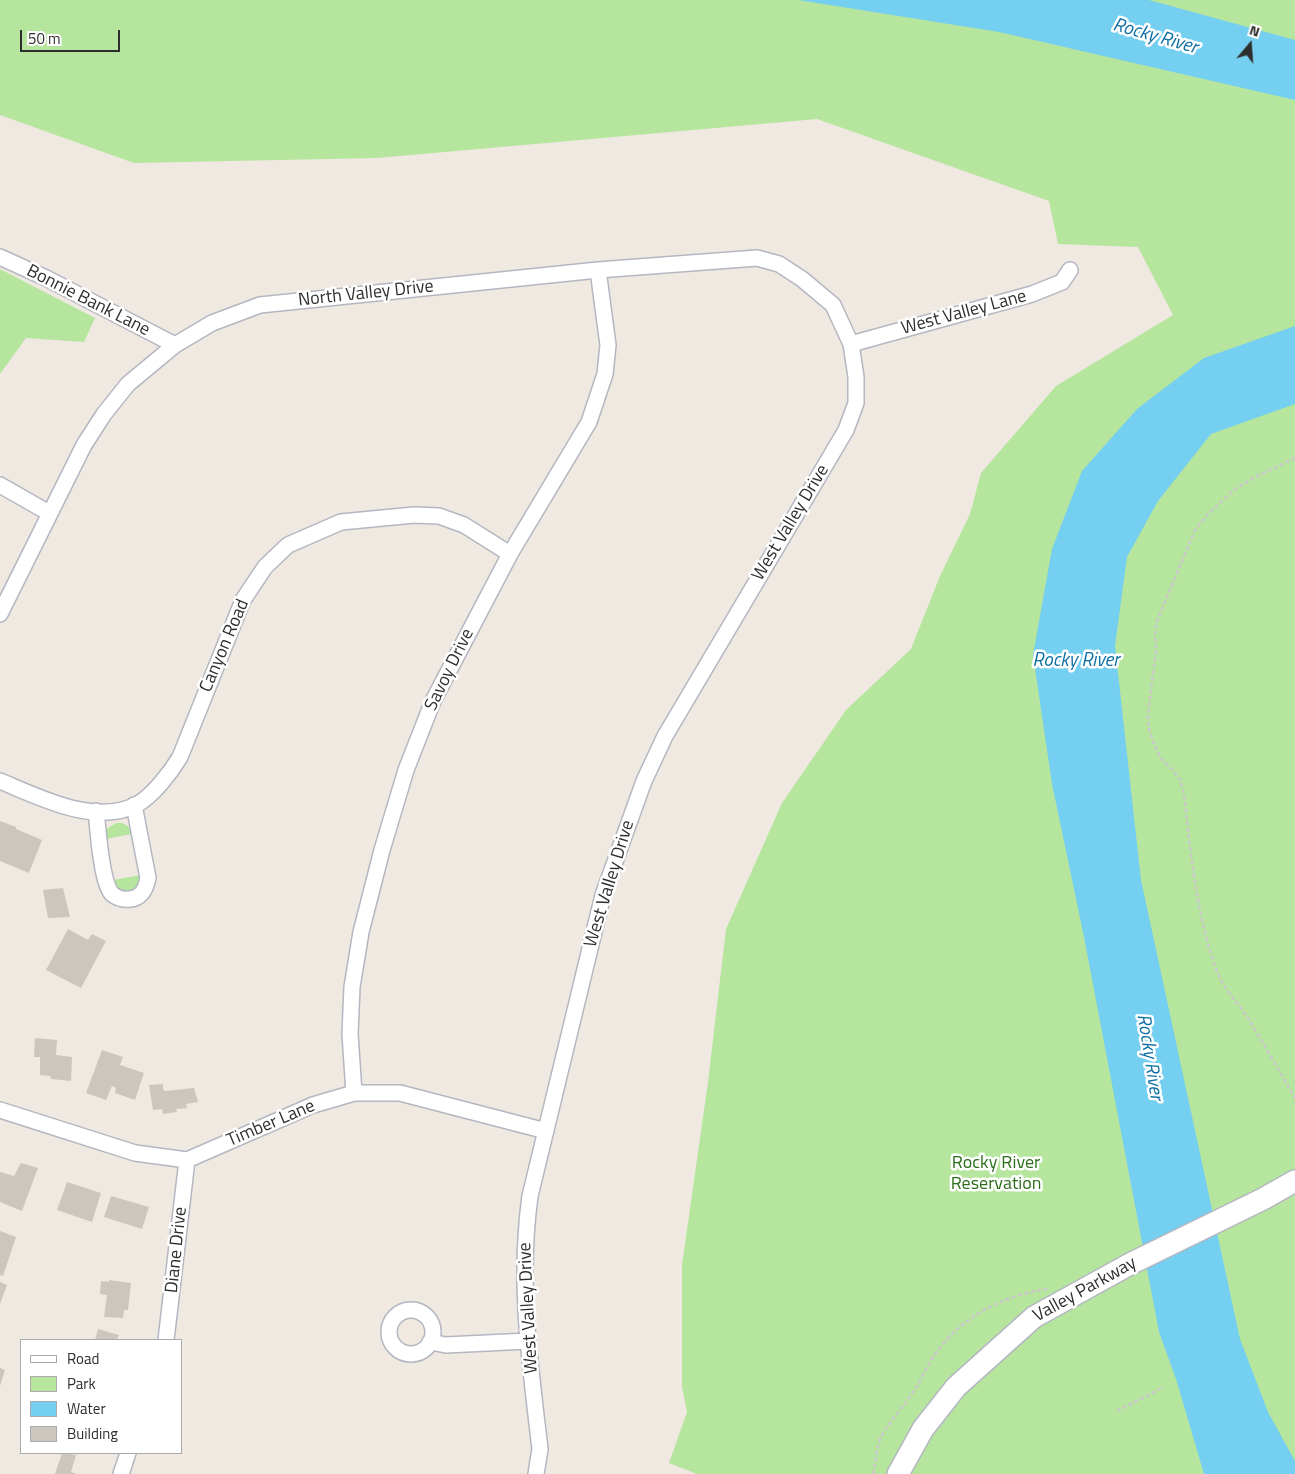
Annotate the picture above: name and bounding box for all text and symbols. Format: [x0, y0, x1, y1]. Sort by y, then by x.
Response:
water label: Rocky River [1110, 14, 1200, 60]
text: N [1247, 19, 1263, 42]
scale bar [22, 20, 122, 52]
north arrow [1225, 20, 1275, 70]
text: 50 m [28, 27, 61, 50]
street label: Bonnie Bank Lane [23, 261, 153, 341]
street label: North Valley Drive [297, 276, 435, 312]
street label: West Valley Lane [899, 286, 1029, 340]
street label: West Valley Drive [748, 461, 834, 585]
street label: Canyon Road [196, 596, 254, 696]
street label: Savoy Drive [421, 625, 479, 715]
water label: Rocky River [1033, 650, 1119, 672]
street label: West Valley Drive [580, 818, 640, 950]
water label: Rocky River [1131, 1012, 1167, 1102]
street label: Timber Lane [224, 1096, 318, 1152]
park label: Rocky River Reservation [951, 1153, 1041, 1196]
street label: Diane Drive [162, 1206, 192, 1294]
street label: West Valley Drive [515, 1242, 543, 1374]
street label: Valley Parkway [1030, 1253, 1140, 1327]
legend [20, 1339, 182, 1454]
text: Road [67, 1347, 99, 1370]
text: Park [67, 1372, 96, 1395]
text: Water [67, 1397, 106, 1420]
text: Building [67, 1422, 118, 1445]

